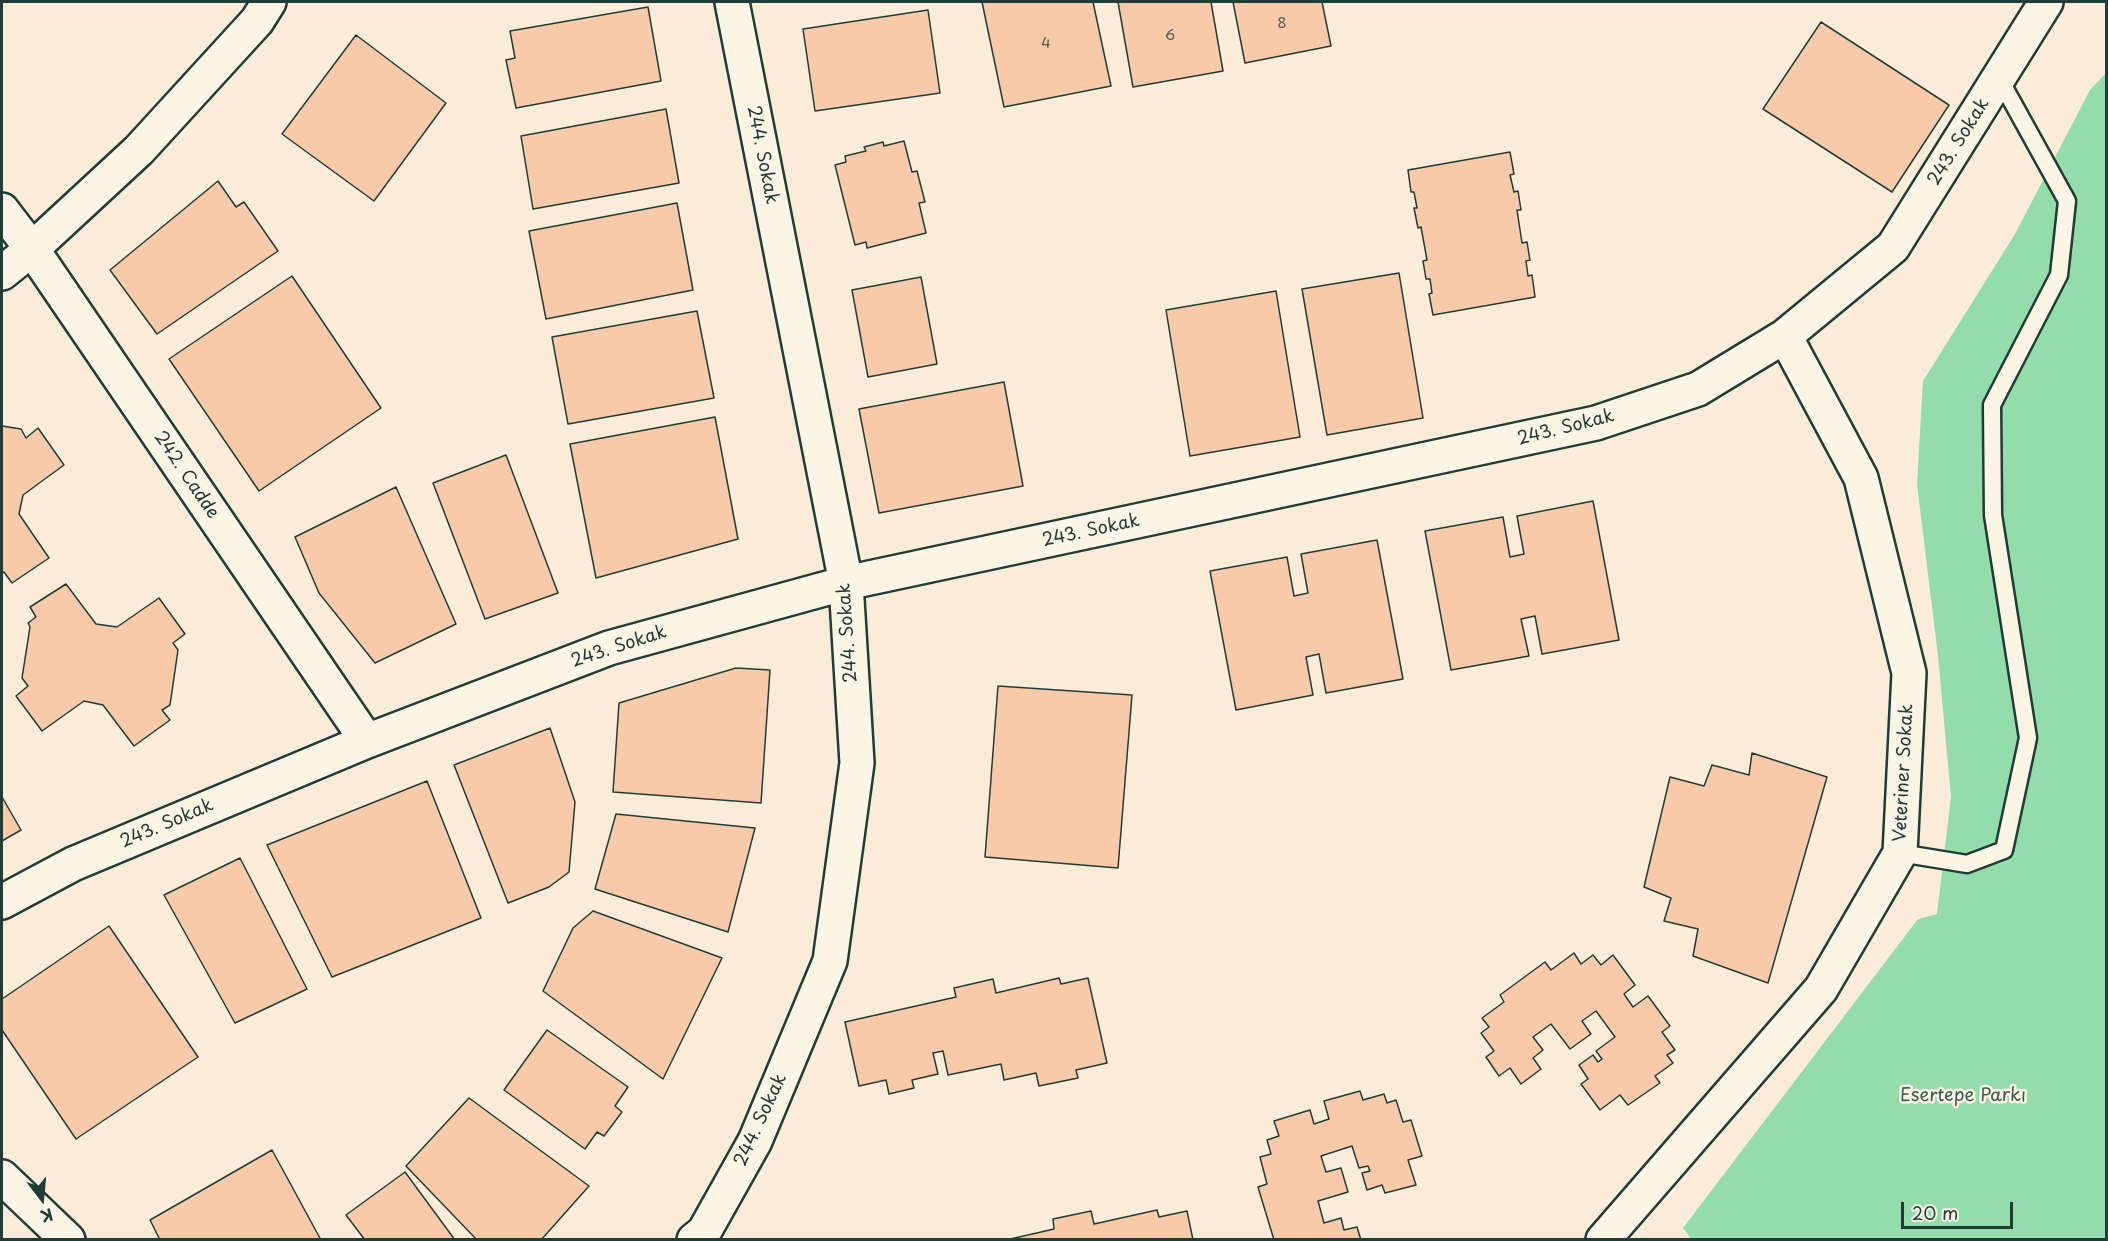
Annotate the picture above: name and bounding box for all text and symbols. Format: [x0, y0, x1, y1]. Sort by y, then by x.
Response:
house number: 8 [1277, 15, 1287, 33]
house number: 6 [1165, 27, 1175, 45]
house number: 4 [1041, 35, 1051, 53]
street label: 243. Sokak [1924, 94, 1994, 190]
street label: 244. Sokak [742, 104, 782, 206]
street label: 243. Sokak [1515, 406, 1617, 450]
street label: 242. Cadde [149, 427, 223, 523]
street label: 243. Sokak [1040, 510, 1142, 552]
street label: 244. Sokak [834, 583, 862, 683]
street label: 243. Sokak [569, 621, 669, 673]
street label: Veteriner Sokak [1890, 703, 1918, 843]
street label: 243. Sokak [117, 795, 217, 853]
street label: 244. Sokak [730, 1070, 792, 1170]
park label: Esertepe Parkı [1900, 1085, 2026, 1107]
north arrow [12, 1169, 72, 1229]
scale bar [1904, 1190, 2016, 1228]
text: 20 m [1912, 1199, 1958, 1226]
text: K [38, 1203, 56, 1229]

